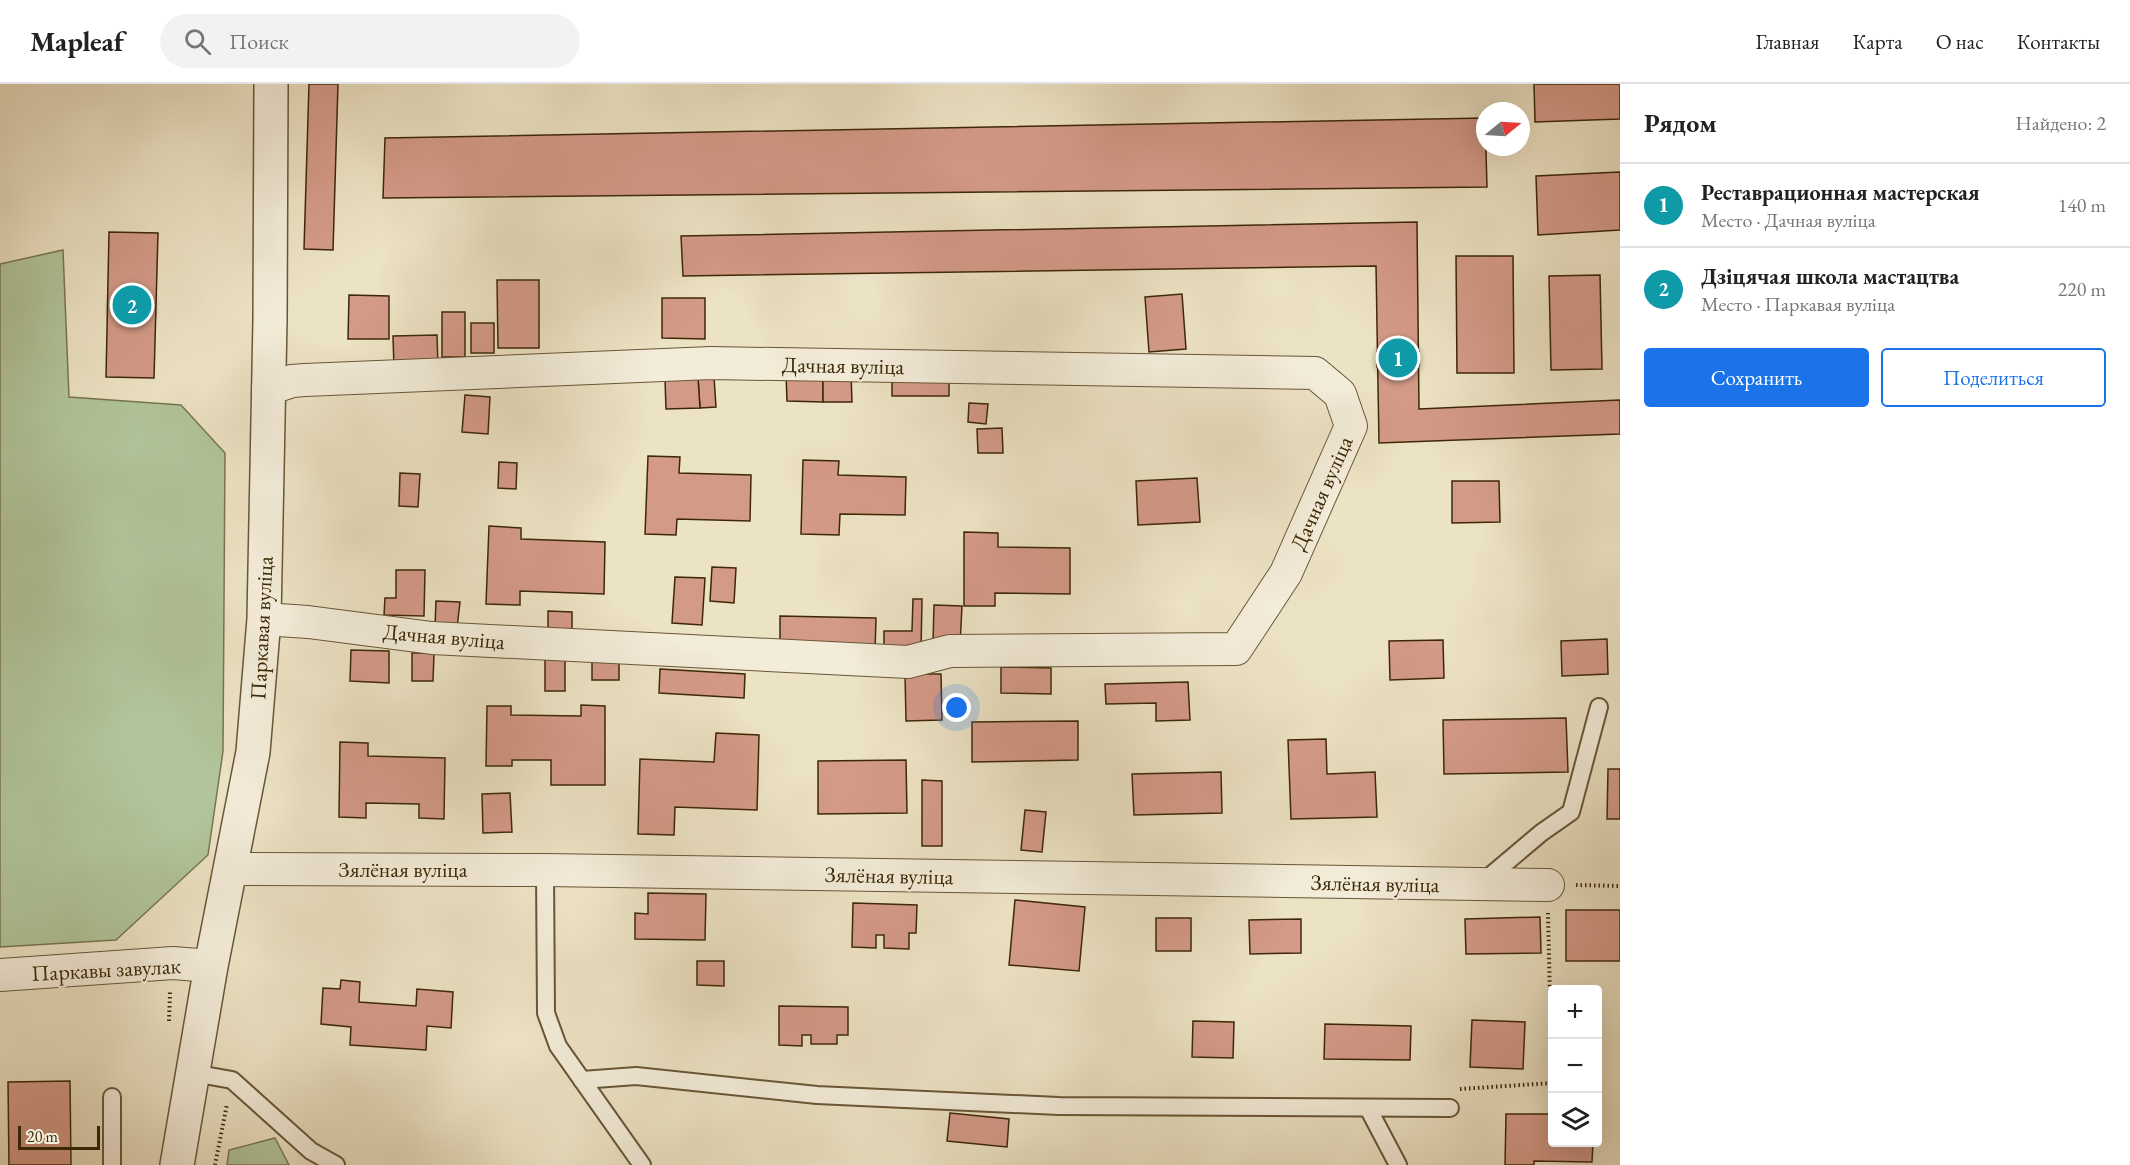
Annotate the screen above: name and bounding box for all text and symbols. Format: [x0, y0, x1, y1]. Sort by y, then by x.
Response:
search box [160, 14, 580, 68]
text: Mapleaf [30, 23, 124, 59]
icon: search [181, 25, 214, 58]
text: Поиск [229, 27, 289, 56]
text: Главная [1755, 28, 1819, 55]
text: Карта [1852, 28, 1903, 55]
text: О нас [1936, 28, 1984, 55]
text: Контакты [2017, 28, 2100, 55]
north arrow [1476, 102, 1530, 156]
text: Рядом [1644, 106, 1717, 140]
text: Найдено: 2 [2015, 110, 2106, 136]
text: Реставрационная мастерская [1701, 178, 1980, 207]
text: 1 [1658, 192, 1669, 218]
text: 140 m [2058, 192, 2106, 218]
text: Место · Дачная вуліца [1701, 207, 1876, 233]
text: Дзіцячая школа мастацтва [1701, 262, 1959, 291]
text: 2 [1658, 276, 1669, 302]
text: 220 m [2058, 276, 2106, 302]
pin: 2 [112, 282, 152, 328]
text: Место · Паркавая вуліца [1701, 291, 1895, 317]
pin: 1 [1378, 336, 1418, 380]
button: Сохранить [1644, 348, 1869, 407]
button: Поделиться [1881, 348, 2106, 407]
street label: Дачная вуліца [782, 350, 905, 381]
street label: Дачная вуліца [1283, 431, 1360, 555]
street label: Паркавая вуліца [243, 555, 280, 701]
street label: Дачная вуліца [382, 617, 506, 656]
your location [942, 693, 971, 722]
street label: Зялёная вуліца [339, 855, 468, 884]
street label: Зялёная вуліца [824, 860, 954, 891]
street label: Зялёная вуліца [1310, 868, 1440, 899]
street label: Паркавы завулак [31, 951, 182, 988]
map controls [1548, 985, 1602, 1147]
button: + [1548, 985, 1602, 1039]
button: − [1548, 1039, 1602, 1093]
button: layers [1548, 1093, 1602, 1147]
scale bar [18, 1123, 100, 1150]
text: 20 m [27, 1126, 58, 1147]

